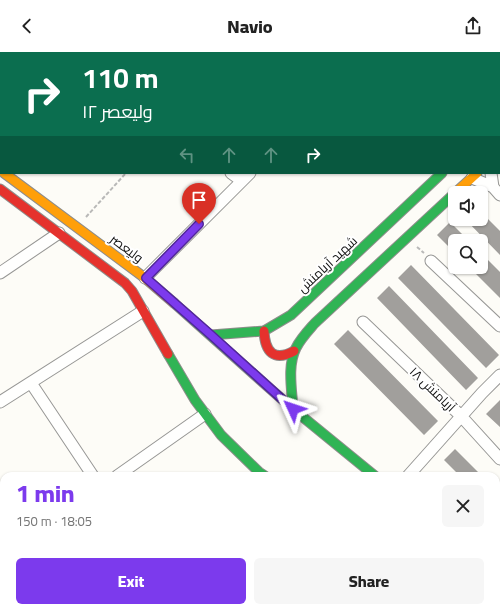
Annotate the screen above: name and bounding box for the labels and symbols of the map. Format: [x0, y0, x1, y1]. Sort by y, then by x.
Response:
pin [182, 183, 216, 224]
street label: ولیعصر [104, 227, 149, 269]
street label: شهید آریامنش [291, 229, 363, 299]
street label: آریامنش ۱۸ [404, 360, 462, 418]
position arrow [272, 388, 314, 430]

